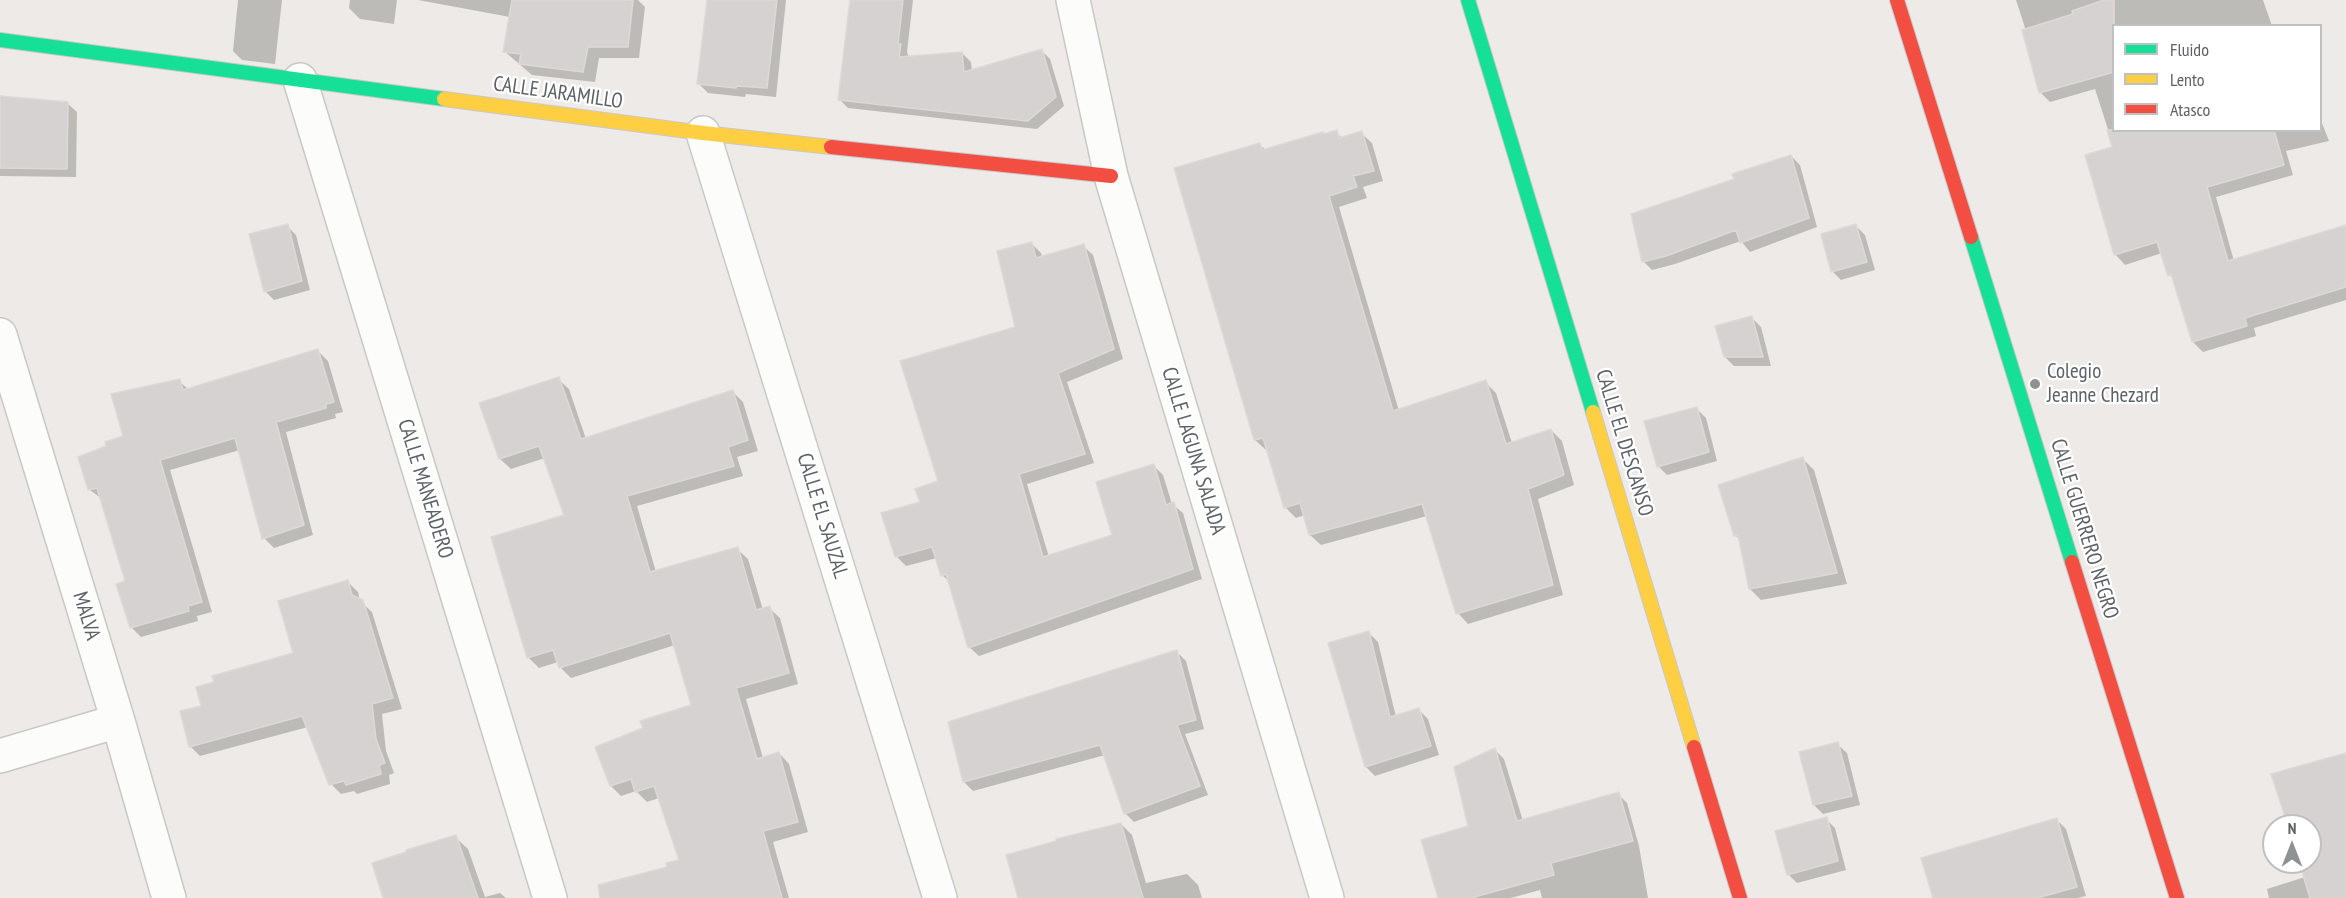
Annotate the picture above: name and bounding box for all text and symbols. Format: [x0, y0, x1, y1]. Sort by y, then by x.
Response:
legend [2112, 24, 2322, 132]
text: Fluido [2170, 38, 2209, 61]
text: Lento [2170, 68, 2205, 91]
street label: CALLE JARAMILLO [492, 71, 624, 115]
text: Atasco [2170, 98, 2210, 121]
place label: Colegio Jeanne Chezard [2047, 359, 2159, 409]
street label: CALLE LAGUNA SALADA [1156, 364, 1230, 538]
street label: CALLE EL DESCANSO [1590, 367, 1658, 519]
marker: Colegio Jeanne Chezard [2028, 377, 2042, 391]
street label: CALLE MANEADERO [392, 416, 458, 562]
street label: CALLE GUERRERO NEGRO [2045, 436, 2123, 622]
street label: CALLE EL SAUZAL [791, 450, 853, 582]
street label: MALVA [67, 589, 105, 643]
north arrow [2262, 814, 2322, 874]
text: N [2288, 818, 2296, 838]

